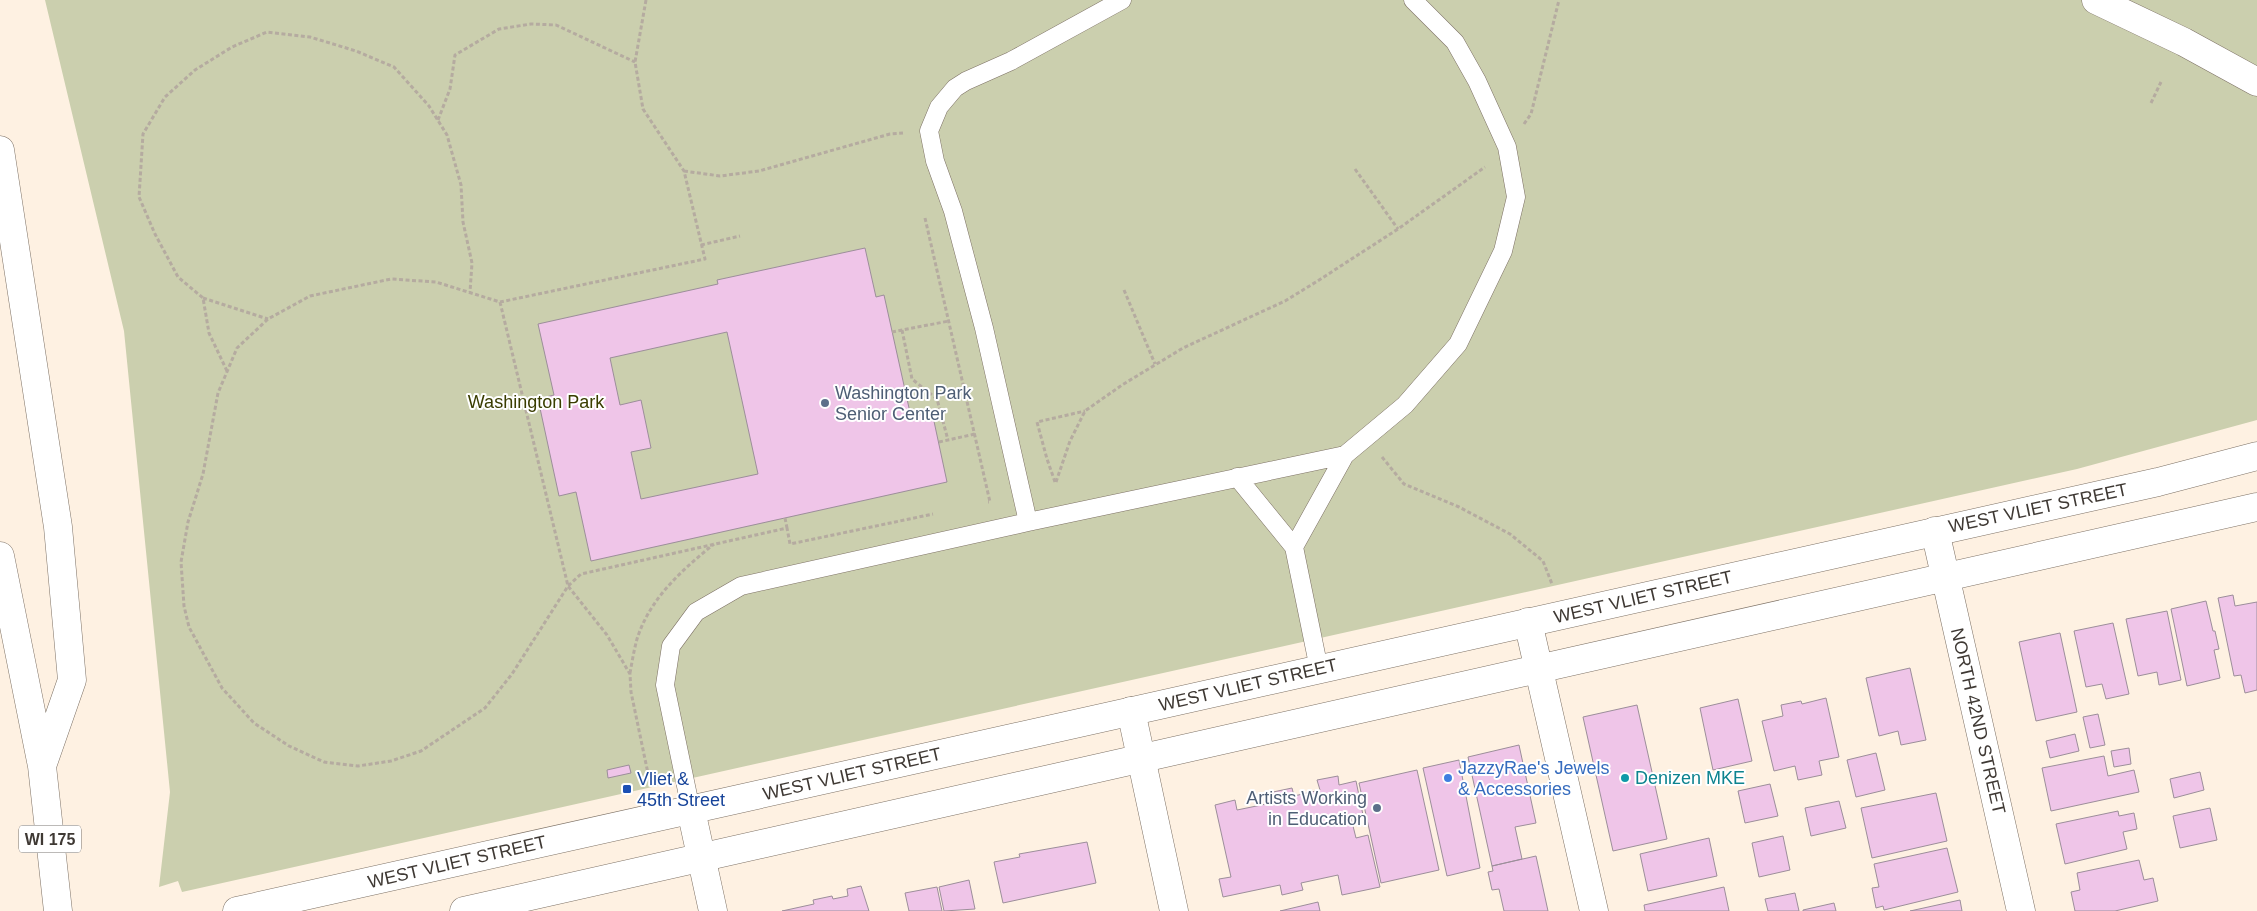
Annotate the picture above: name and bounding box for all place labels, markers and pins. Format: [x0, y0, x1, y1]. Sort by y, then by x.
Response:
place label: Washington Park Senior Center [835, 383, 972, 424]
marker: Washington Park Senior Center [819, 397, 831, 409]
place label: JazzyRae's Jewels & Accessories [1458, 758, 1610, 799]
place label: Denizen MKE [1635, 768, 1745, 788]
place label: Vliet & 45th Street [637, 769, 725, 810]
marker: JazzyRae's Jewels & Accessories [1442, 772, 1454, 784]
marker: Denizen MKE [1619, 772, 1631, 784]
marker: Vliet & 45th Street [621, 783, 633, 795]
place label: Artists Working in Education [1246, 788, 1367, 829]
marker: Artists Working in Education [1371, 802, 1383, 814]

